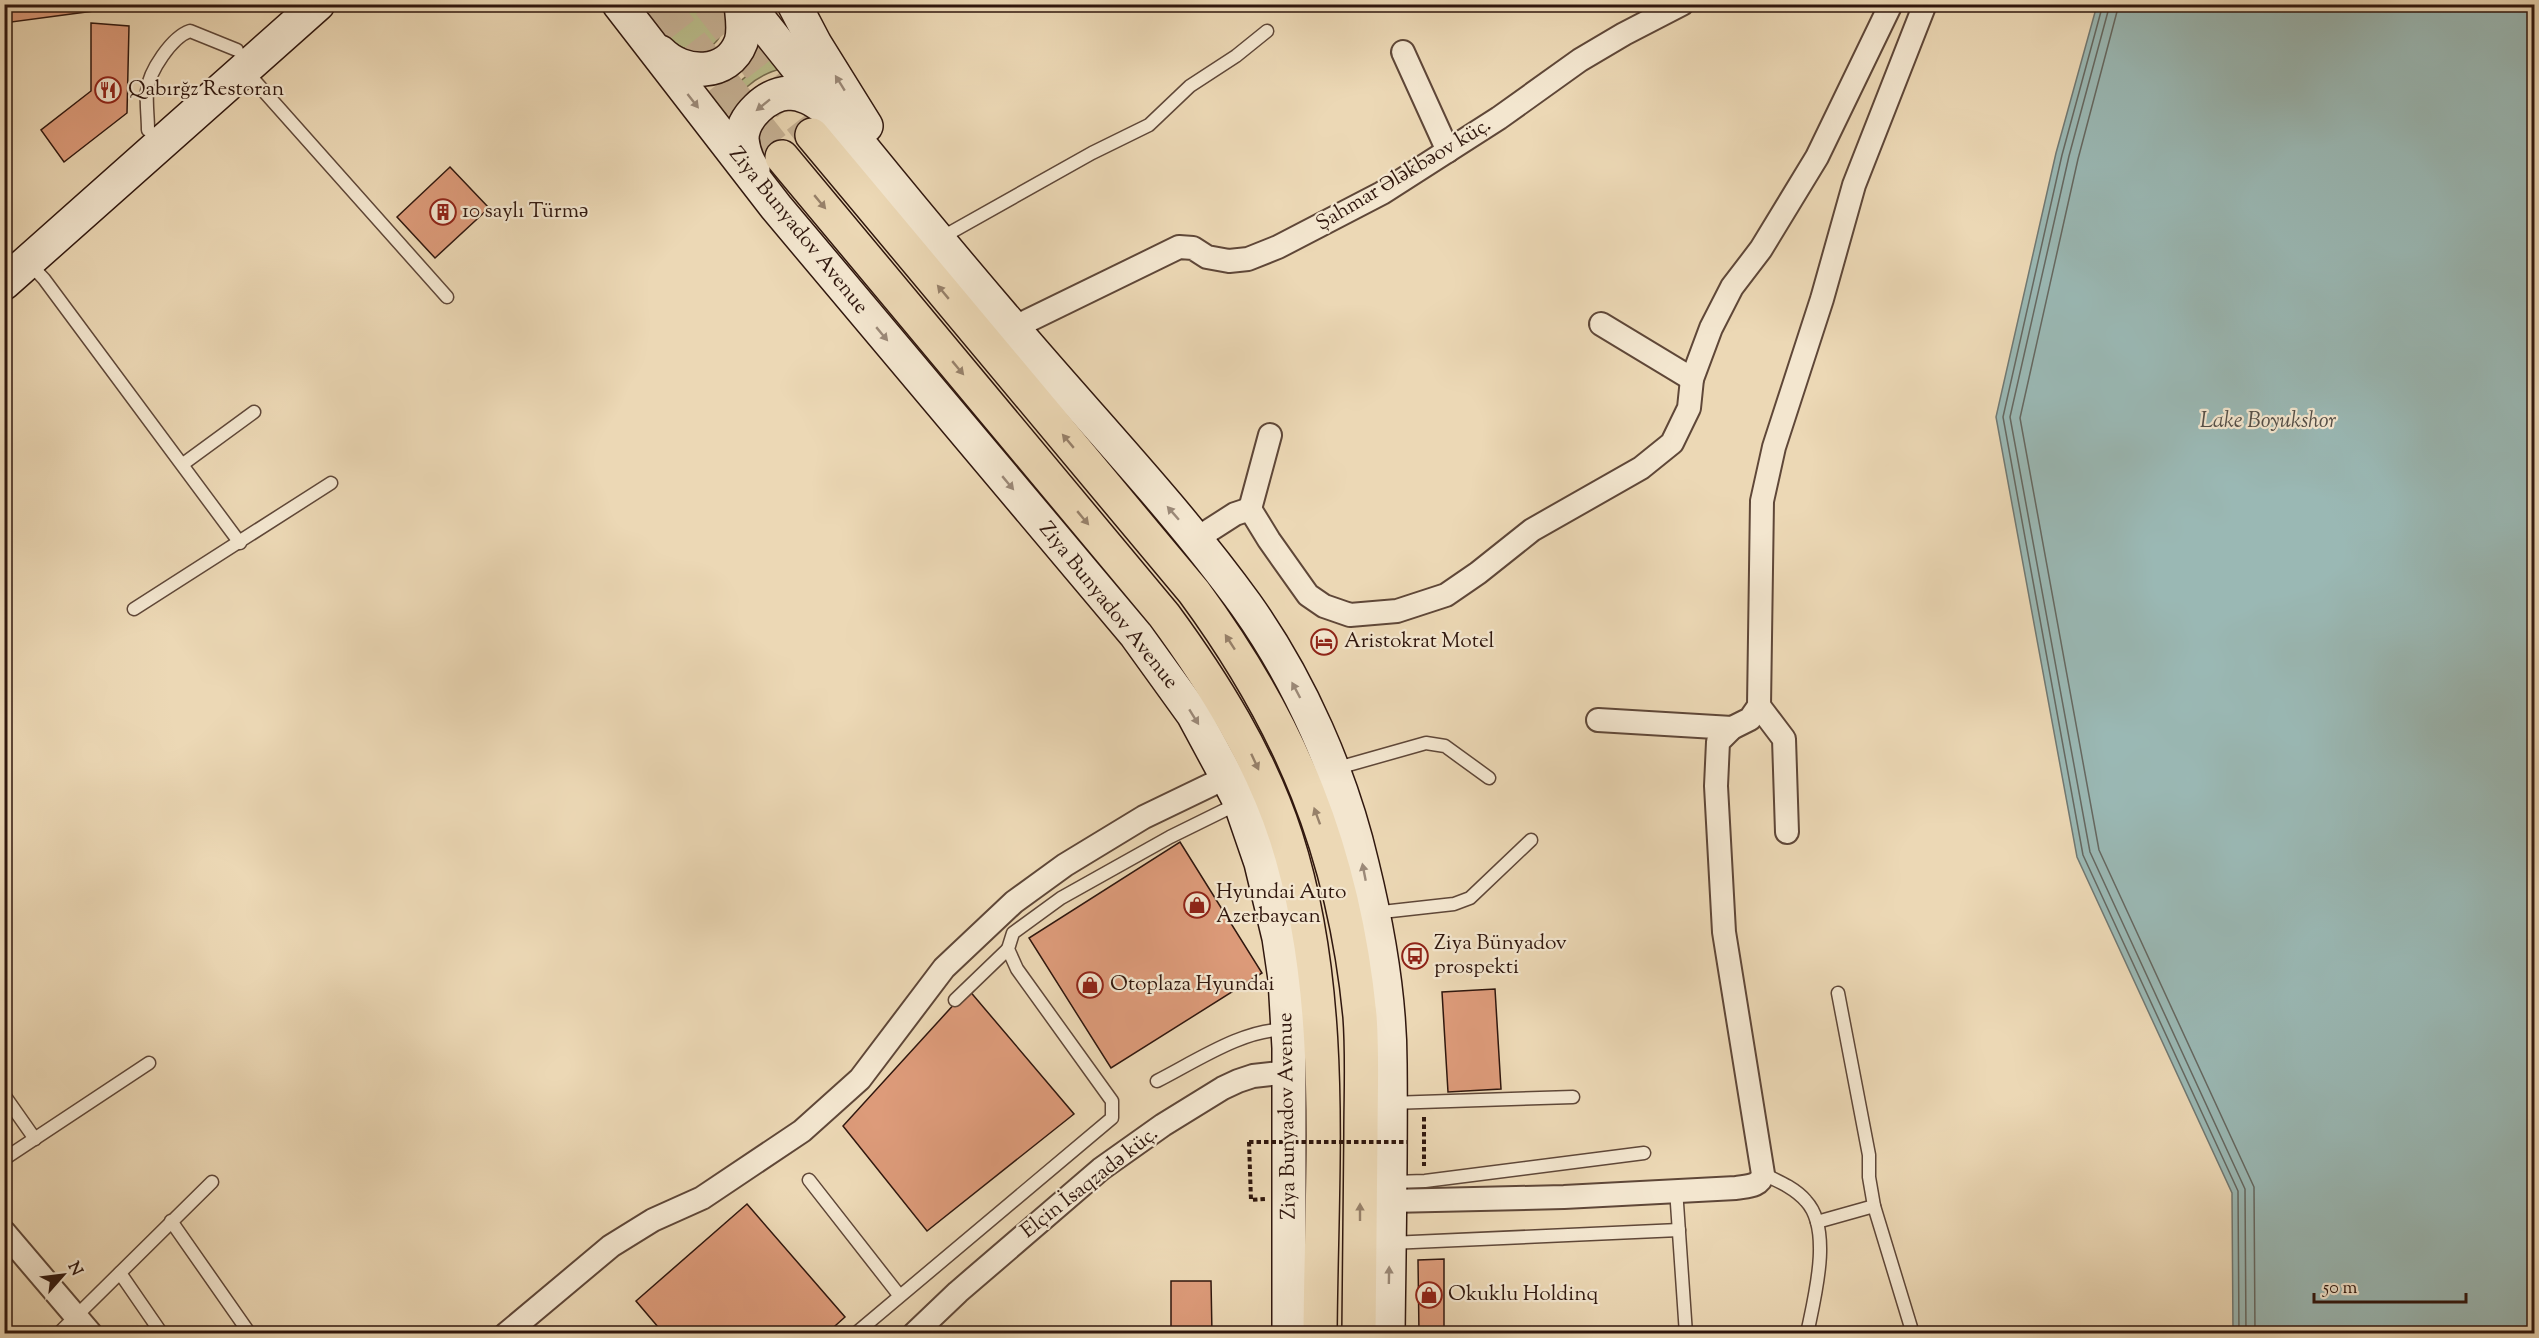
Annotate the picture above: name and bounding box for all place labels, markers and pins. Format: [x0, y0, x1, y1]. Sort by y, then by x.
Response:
restaurant icon: Qabırğz Restoran [93, 75, 123, 105]
place label: Qabırğz Restoran [128, 75, 284, 105]
building icon: 10 saylı Türmə [428, 197, 458, 227]
place label: 10 saylı Türmə [462, 197, 588, 227]
hotel icon: Aristokrat Motel [1309, 627, 1339, 657]
place label: Aristokrat Motel [1344, 627, 1495, 657]
place label: Hyundai Auto Azerbaycan [1216, 878, 1346, 932]
shop icon: Hyundai Auto Azerbaycan [1182, 890, 1212, 920]
place label: Ziya Bünyadov prospekti [1434, 929, 1567, 983]
bus stop icon: Ziya Bünyadov prospekti [1400, 941, 1430, 971]
shop icon: Otoplaza Hyundai [1075, 970, 1105, 1000]
place label: Otoplaza Hyundai [1110, 970, 1274, 1000]
shop icon: Okuklu Holdinq [1414, 1280, 1444, 1310]
place label: Okuklu Holdinq [1448, 1280, 1598, 1310]

